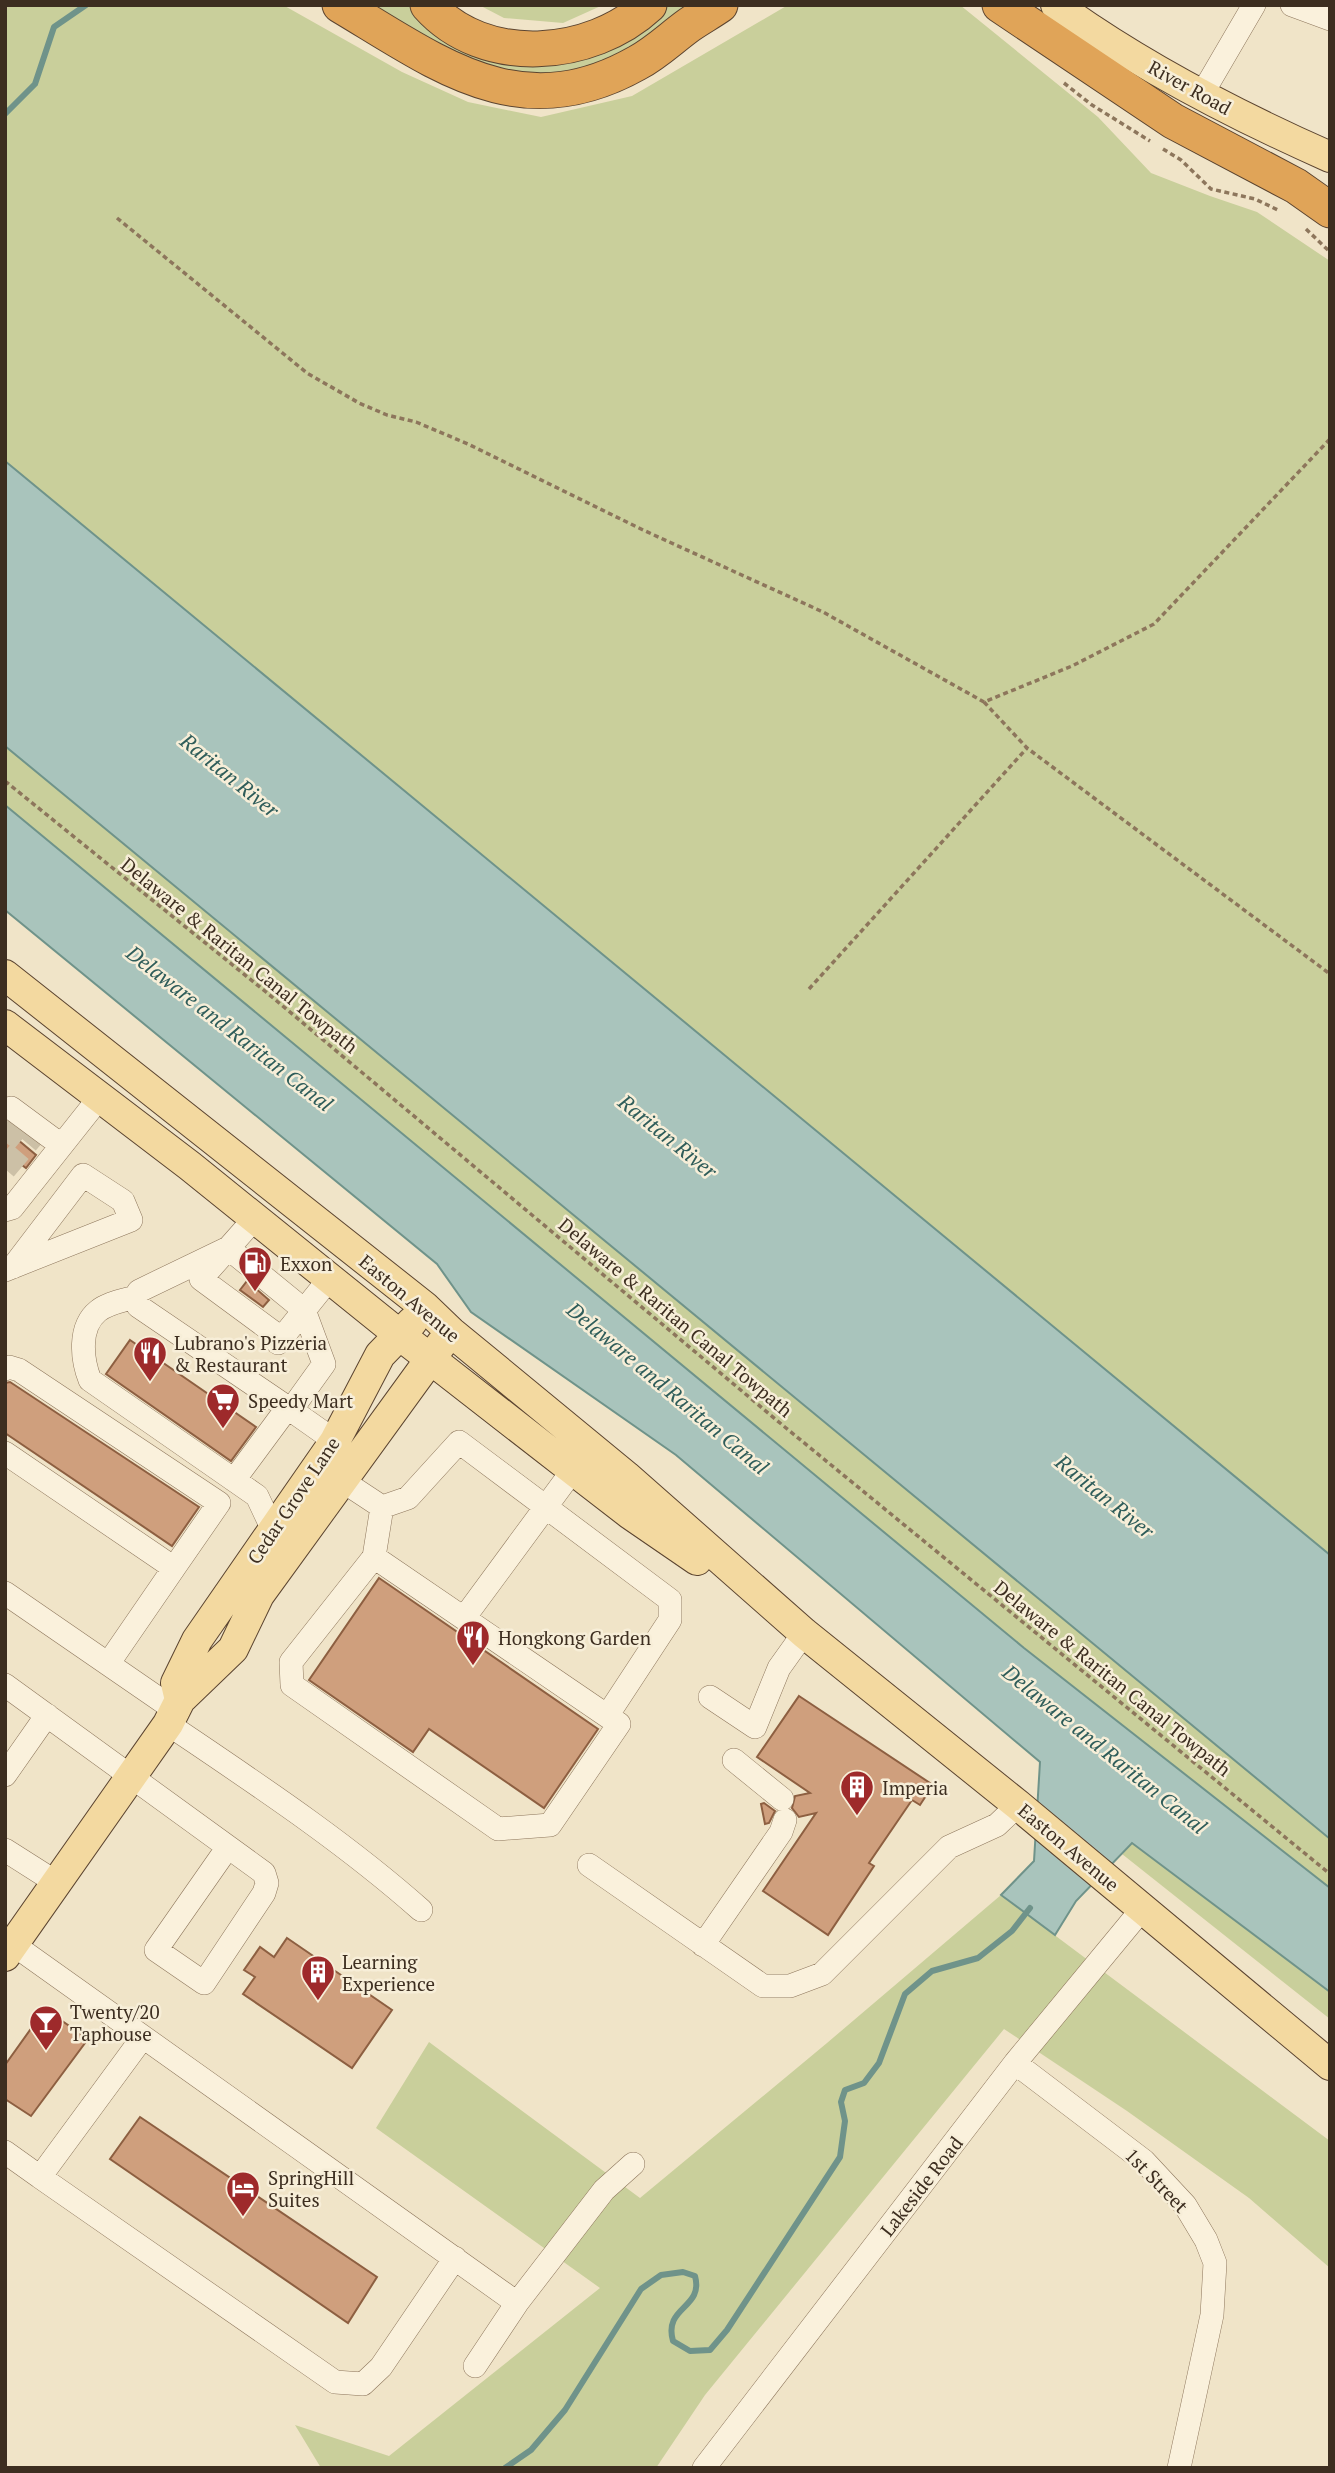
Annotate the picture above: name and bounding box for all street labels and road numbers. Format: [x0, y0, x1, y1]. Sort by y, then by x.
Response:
street label: River Road [1144, 54, 1236, 120]
street label: Delaware & Raritan Canal Towpath [116, 852, 364, 1058]
street label: Delaware & Raritan Canal Towpath [554, 1212, 798, 1422]
street label: Easton Avenue [354, 1249, 466, 1347]
street label: Cedar Grove Lane [241, 1432, 345, 1568]
street label: Delaware & Raritan Canal Towpath [989, 1575, 1237, 1781]
street label: Easton Avenue [1013, 1798, 1125, 1896]
street label: Lakeside Road [874, 2131, 968, 2241]
street label: 1st Street [1120, 2142, 1194, 2218]

